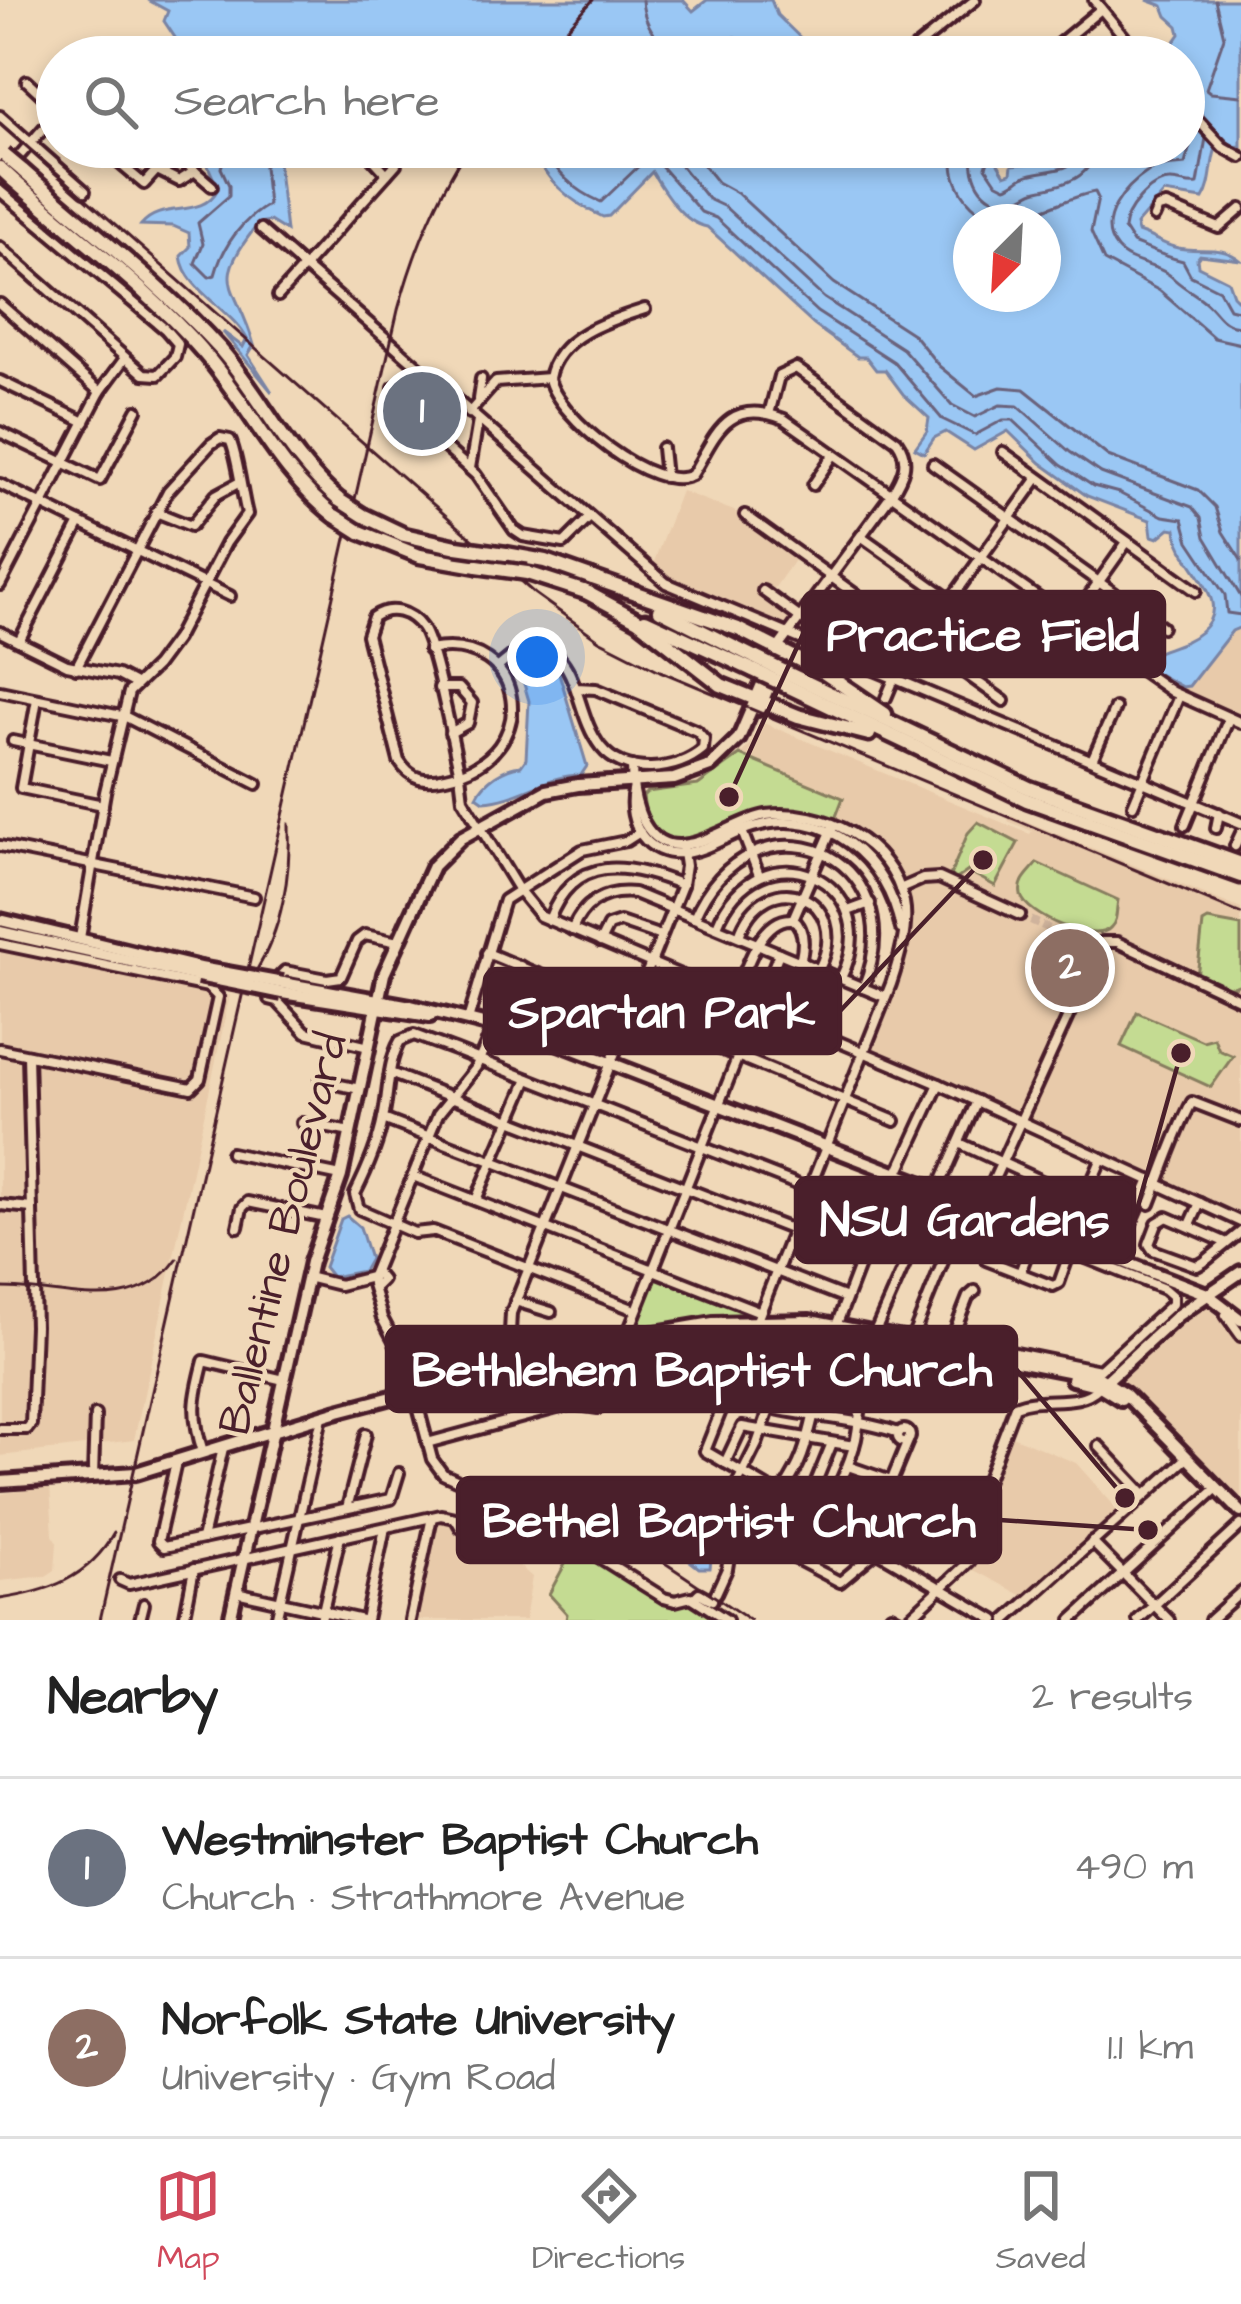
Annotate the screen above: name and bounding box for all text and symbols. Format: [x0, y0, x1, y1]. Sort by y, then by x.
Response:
search box [36, 36, 1205, 168]
icon: search [78, 69, 144, 135]
text: Search here [174, 71, 440, 133]
north arrow [953, 204, 1061, 312]
pin: 1 [383, 366, 461, 456]
callout: Practice Field [803, 592, 1164, 676]
text: Practice Field [827, 604, 1140, 670]
your location [507, 627, 567, 687]
pin: 2 [1031, 923, 1109, 1013]
callout: Spartan Park [485, 969, 840, 1053]
text: Spartan Park [508, 981, 816, 1048]
street label: Ballentine Boulevard [204, 1027, 364, 1441]
callout: NSU Gardens [796, 1178, 1134, 1262]
text: NSU Gardens [820, 1189, 1110, 1255]
callout: Bethlehem Baptist Church [387, 1327, 1016, 1411]
text: Bethlehem Baptist Church [412, 1339, 993, 1406]
callout: Bethel Baptist Church [458, 1478, 1000, 1562]
text: Bethel Baptist Church [482, 1490, 977, 1557]
text: Nearby [48, 1663, 218, 1734]
text: 2 results [1032, 1671, 1193, 1725]
text: Westminster Baptist Church [162, 1810, 758, 1872]
text: 1 [85, 1841, 90, 1895]
text: 490 m [1074, 1841, 1193, 1895]
text: Church · Strathmore Avenue [162, 1872, 685, 1926]
text: Norfolk State University [162, 1990, 675, 2052]
text: 2 [76, 2021, 98, 2075]
text: 1.1 km [1108, 2021, 1193, 2075]
text: University · Gym Road [162, 2052, 555, 2106]
tab: Map [155, 2163, 221, 2281]
tab: Directions [532, 2163, 685, 2281]
tab: Saved [996, 2163, 1086, 2281]

